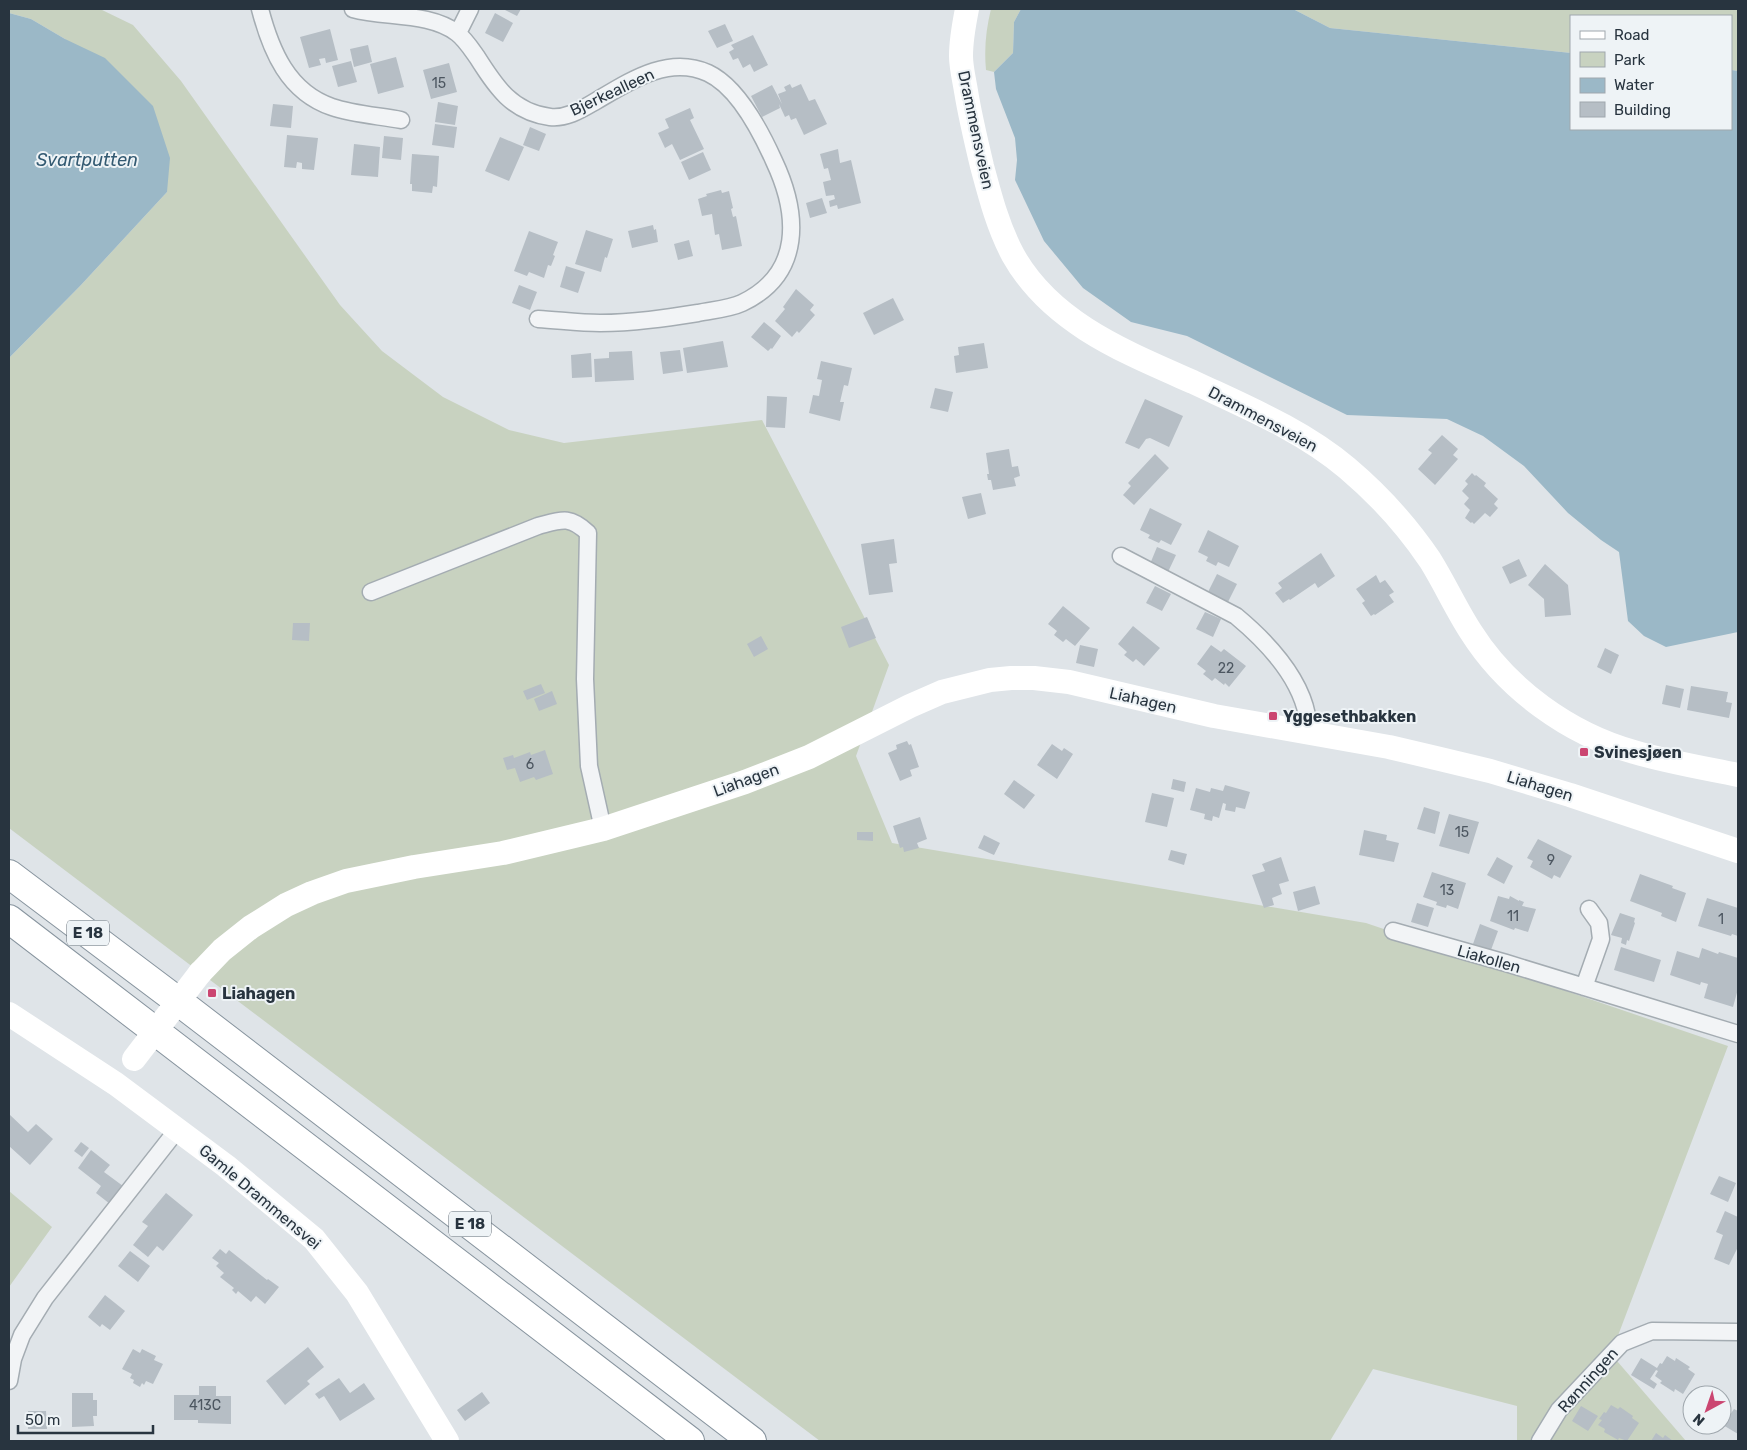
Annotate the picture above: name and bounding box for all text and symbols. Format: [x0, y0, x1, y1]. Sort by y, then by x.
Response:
legend [1570, 15, 1732, 130]
text: Road [1614, 26, 1650, 44]
text: Park [1614, 51, 1645, 69]
street label: Bjerkealleen [567, 64, 657, 120]
street label: Drammensveien [954, 69, 998, 191]
house number: 15 [432, 75, 446, 92]
text: Water [1614, 76, 1654, 94]
text: Building [1614, 101, 1671, 119]
water label: Svartputten [36, 149, 138, 171]
street label: Drammensveien [1205, 382, 1321, 456]
house number: 22 [1218, 660, 1234, 677]
street label: Liahagen [1107, 683, 1179, 717]
place label: Yggesethbakken [1283, 707, 1416, 726]
marker: Yggesethbakken [1267, 710, 1279, 722]
place label: Svinesjøen [1594, 743, 1682, 762]
marker: Svinesjøen [1578, 746, 1590, 758]
house number: 6 [526, 756, 534, 773]
street label: Liahagen [711, 759, 781, 801]
street label: Liahagen [1504, 767, 1576, 805]
house number: 15 [1455, 824, 1469, 841]
house number: 9 [1547, 852, 1555, 869]
house number: 13 [1440, 882, 1454, 899]
house number: 11 [1507, 908, 1519, 925]
house number: 1 [1718, 911, 1724, 928]
road number: E 18 [67, 920, 109, 946]
street label: Liakollen [1455, 941, 1523, 977]
place label: Liahagen [222, 984, 295, 1003]
marker: Liahagen [206, 987, 218, 999]
street label: Gamle Drammensvei [195, 1141, 325, 1253]
road number: E 18 [449, 1212, 491, 1236]
street label: Rønningen [1554, 1344, 1622, 1416]
north arrow [1682, 1385, 1732, 1435]
house number: 413C [189, 1397, 221, 1414]
scale bar [18, 1402, 152, 1434]
text: N [1690, 1410, 1708, 1429]
text: 50 m [25, 1411, 60, 1429]

